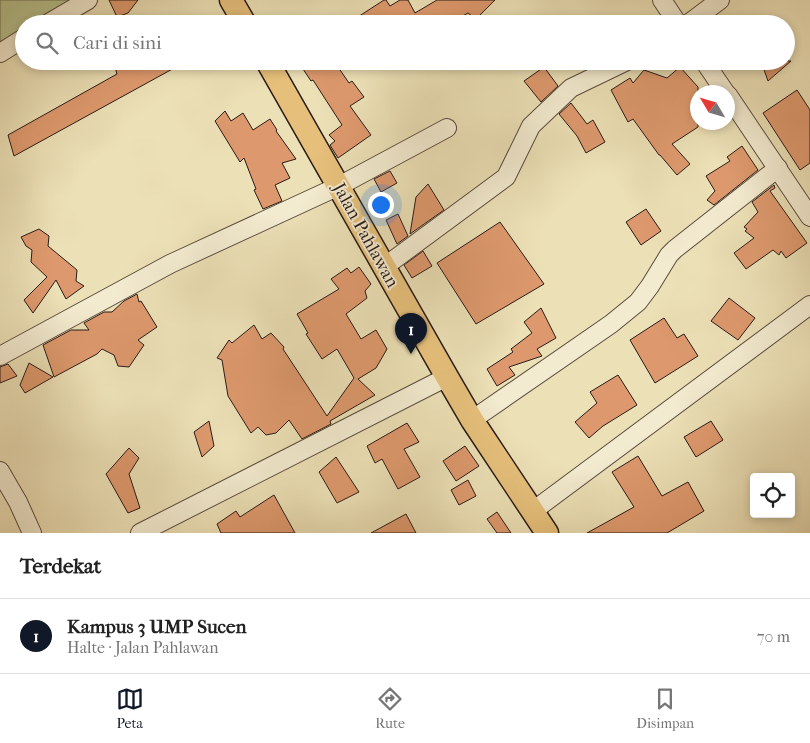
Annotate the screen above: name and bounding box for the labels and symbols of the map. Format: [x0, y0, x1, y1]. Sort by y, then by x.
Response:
north arrow [690, 85, 735, 130]
street label: Jalan Pahlawan [327, 178, 403, 292]
your location [368, 192, 394, 218]
pin: 1 [395, 313, 427, 354]

